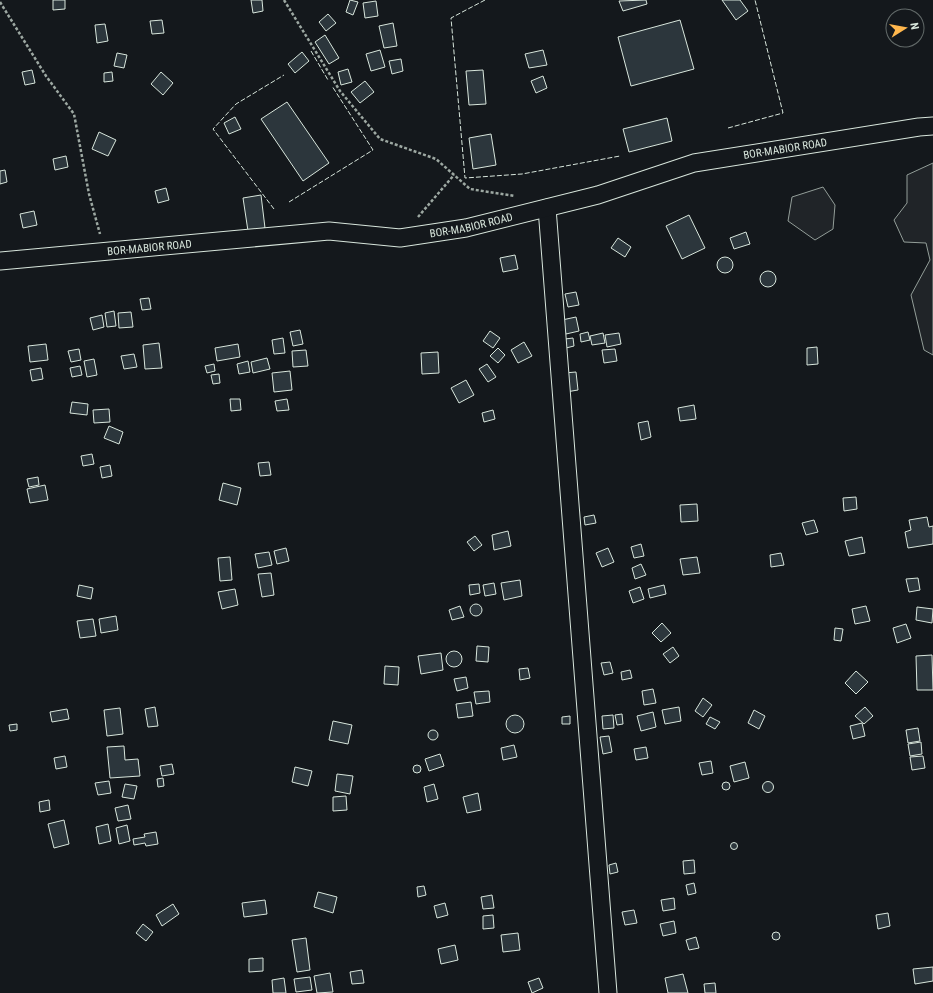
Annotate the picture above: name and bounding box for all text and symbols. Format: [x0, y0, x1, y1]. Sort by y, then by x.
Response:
north arrow [885, 8, 925, 48]
text: N [907, 22, 921, 31]
street label: BOR-MABIOR ROAD [742, 136, 828, 162]
street label: BOR-MABIOR ROAD [429, 211, 514, 240]
street label: BOR-MABIOR ROAD [107, 238, 192, 258]

